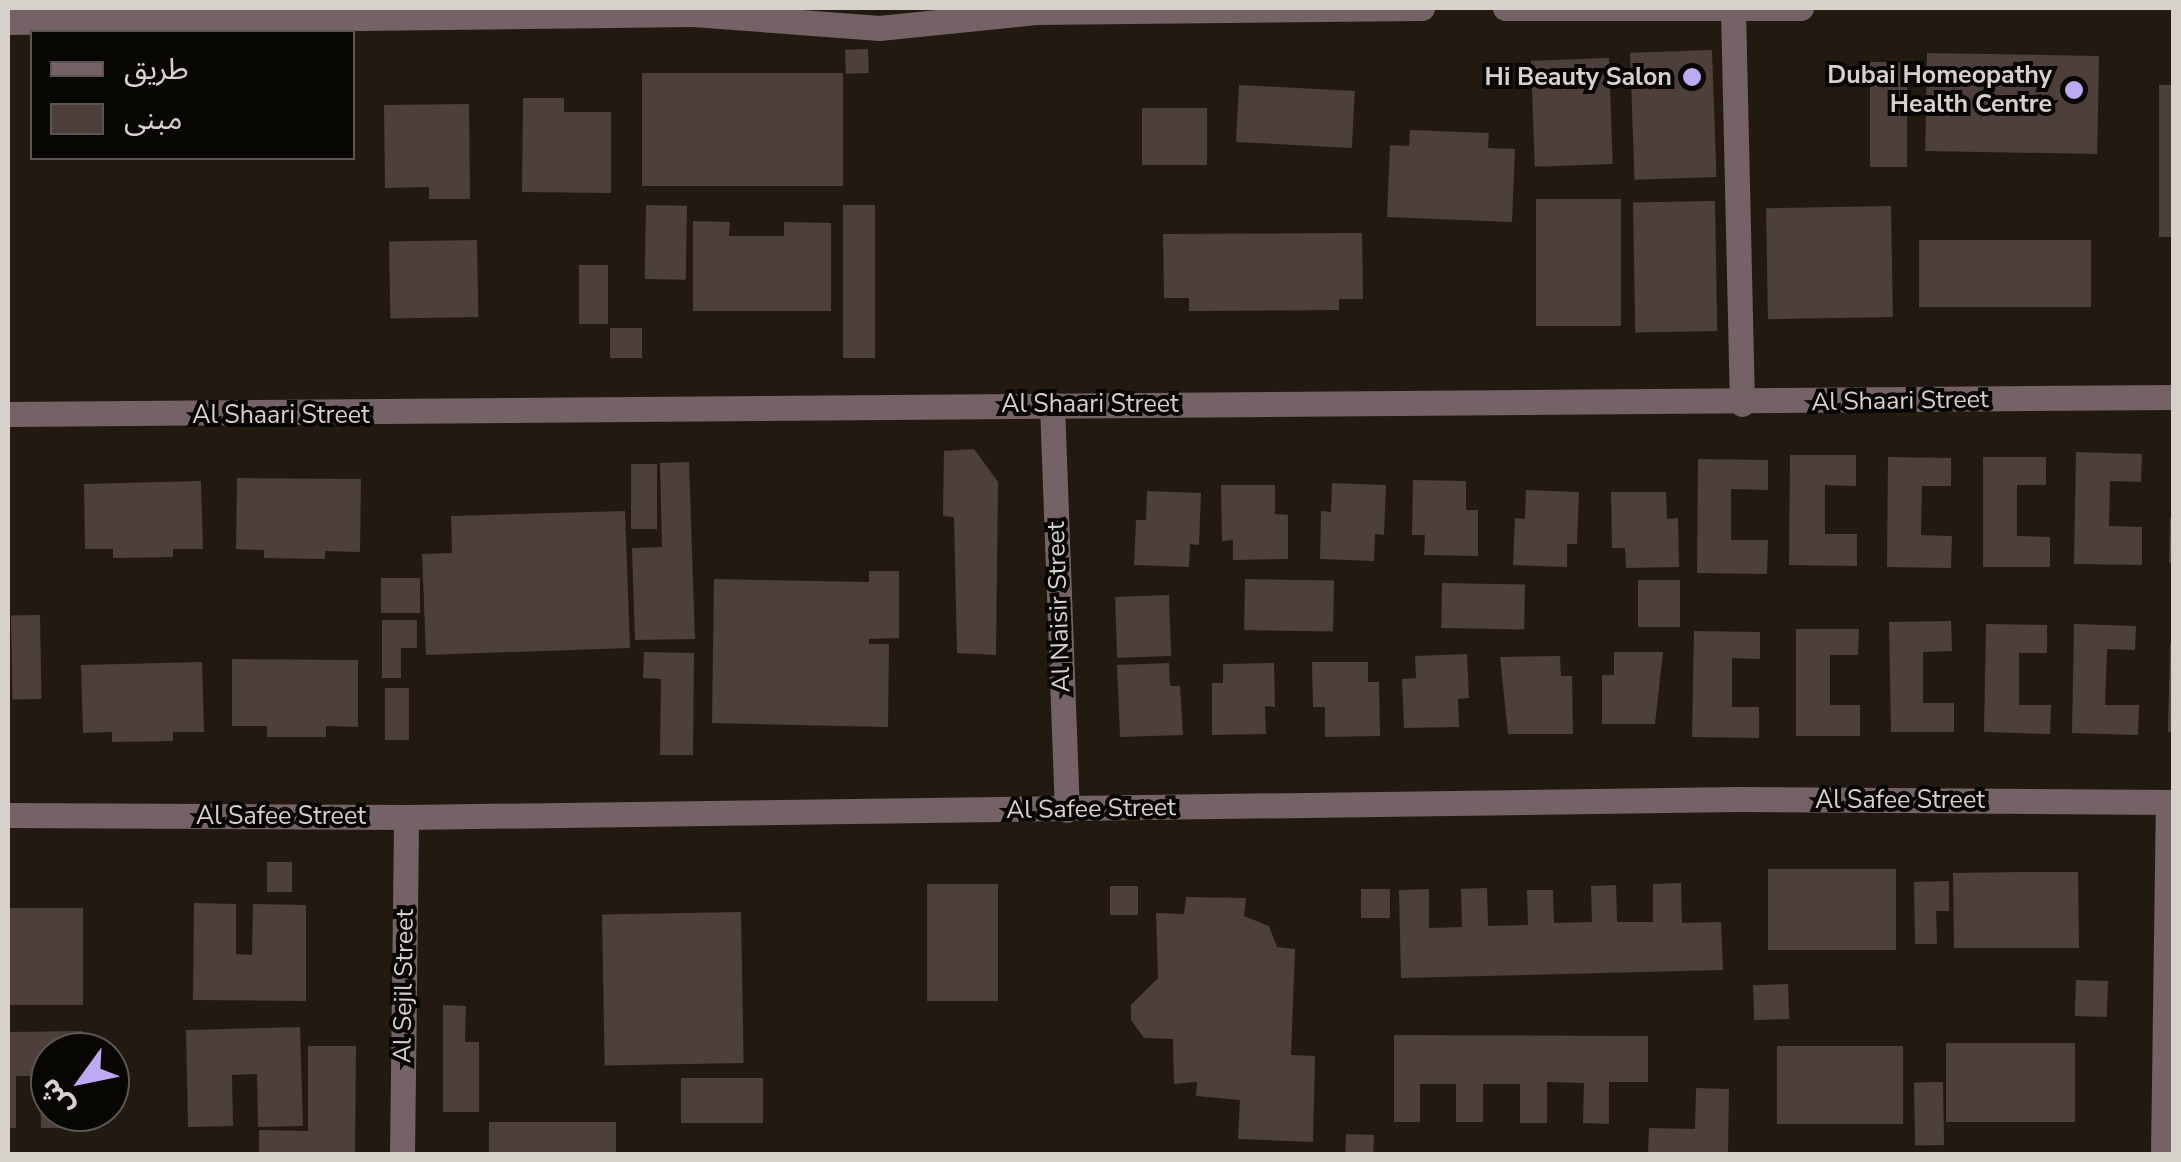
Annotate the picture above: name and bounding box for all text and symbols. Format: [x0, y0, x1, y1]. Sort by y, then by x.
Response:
legend [30, 30, 355, 160]
text: طريق [124, 49, 189, 90]
place label: Dubai Homeopathy Health Centre [1827, 61, 2052, 120]
place label: Hi Beauty Salon [1485, 62, 1672, 92]
marker: Hi Beauty Salon [1681, 66, 1703, 88]
marker: Dubai Homeopathy Health Centre [2061, 77, 2087, 103]
text: مبنى [124, 99, 182, 140]
street label: Al Shaari Street [1811, 384, 1989, 418]
street label: Al Shaari Street [1001, 389, 1179, 419]
street label: Al Shaari Street [192, 400, 370, 430]
street label: Al Naisir Street [1041, 521, 1077, 693]
street label: Al Safee Street [1815, 785, 1985, 815]
street label: Al Safee Street [1006, 793, 1176, 825]
street label: Al Safee Street [196, 801, 366, 831]
street label: Al Sejil Street [388, 909, 420, 1063]
north arrow [30, 1032, 130, 1132]
text: ش [30, 1071, 83, 1124]

